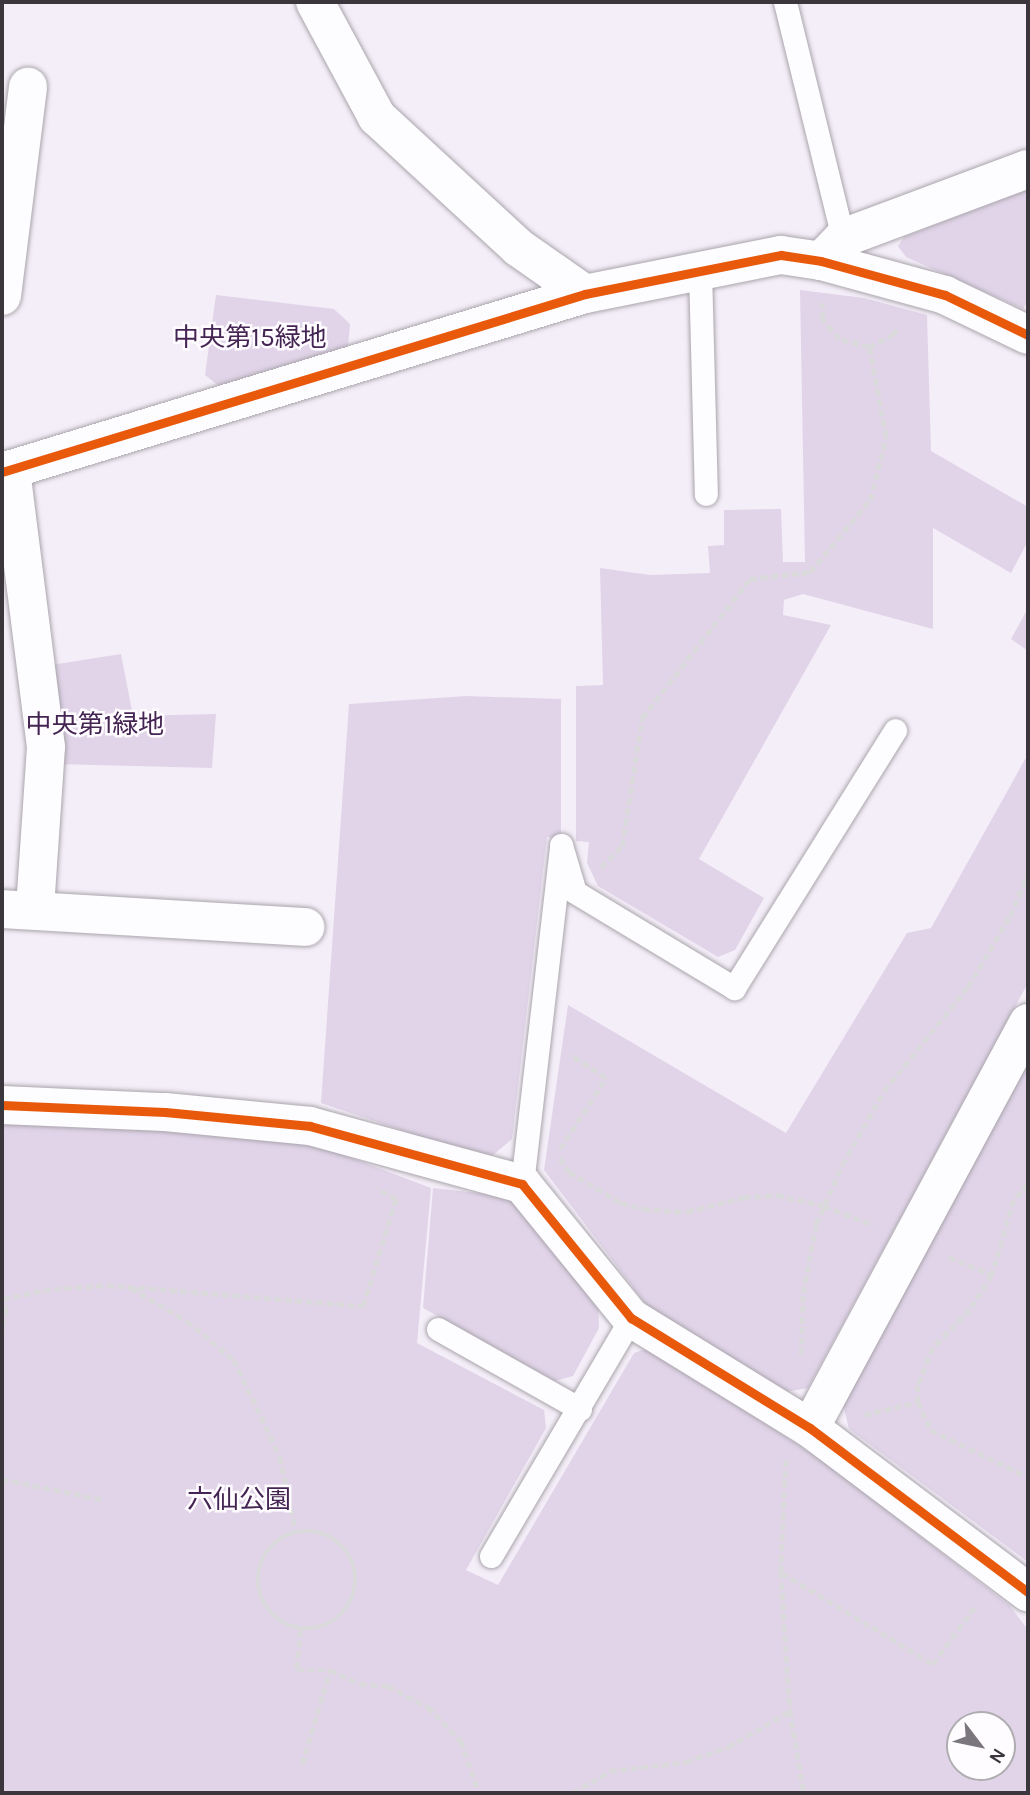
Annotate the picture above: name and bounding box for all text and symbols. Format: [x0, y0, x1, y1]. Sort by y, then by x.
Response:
park label: 中央第15緑地 [173, 322, 327, 354]
park label: 中央第1緑地 [26, 709, 164, 741]
park label: 六仙公園 [187, 1484, 291, 1516]
north arrow [946, 1711, 1016, 1781]
text: N [984, 1744, 1010, 1768]

